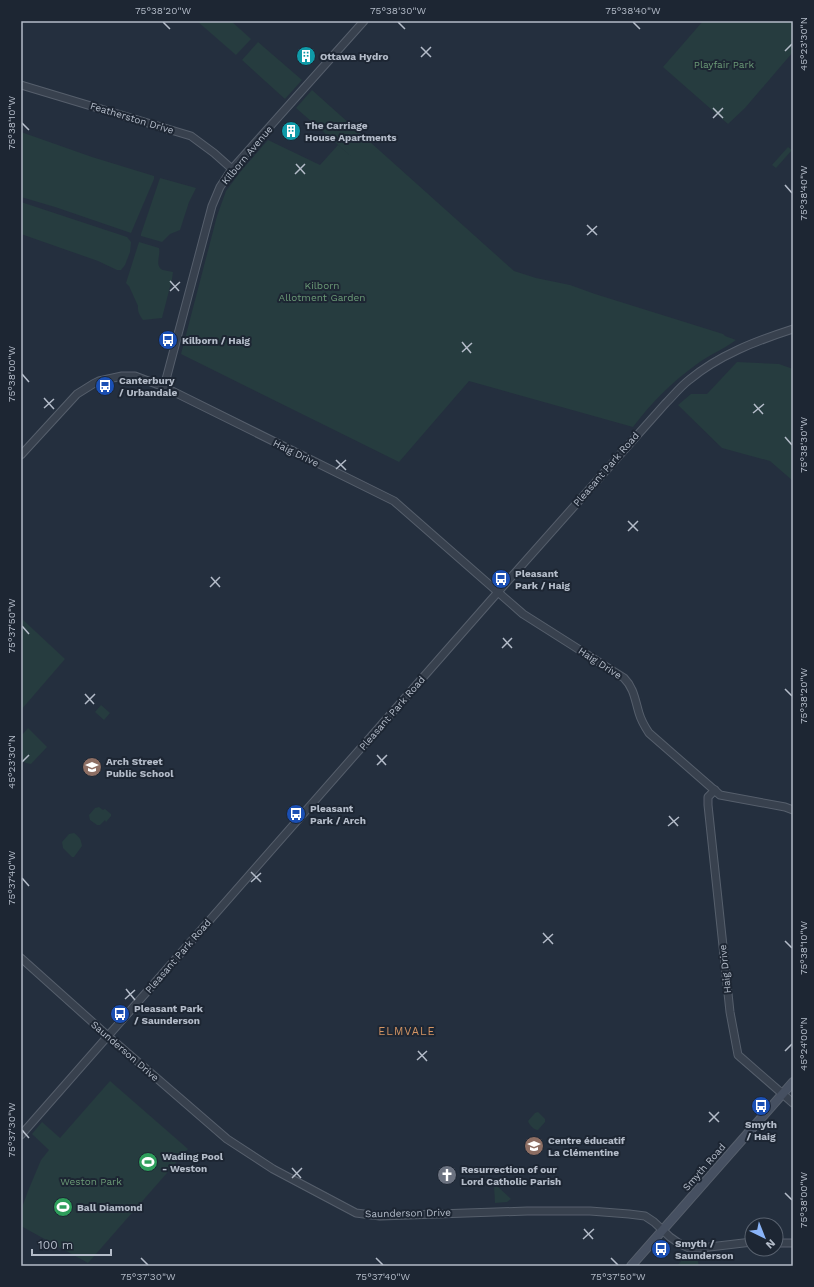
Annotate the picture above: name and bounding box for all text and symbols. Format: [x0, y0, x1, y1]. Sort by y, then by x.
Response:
text: 75°38'20"W [135, 5, 191, 16]
text: 75°38'30"W [370, 5, 426, 16]
text: 75°38'40"W [605, 5, 661, 16]
text: 45°23'30"N [798, 17, 809, 71]
building icon: Ottawa Hydro [295, 45, 317, 67]
place label: Ottawa Hydro [320, 51, 388, 62]
park label: Playfair Park [694, 59, 755, 70]
text: 75°38'10"W [6, 96, 17, 150]
street label: Featherston Drive [89, 100, 175, 136]
building icon: The Carriage House Apartments [280, 120, 302, 142]
place label: The Carriage House Apartments [305, 120, 397, 143]
street label: Kilborn Avenue [219, 123, 275, 187]
text: 75°38'40"W [798, 165, 809, 221]
park label: Kilborn Allotment Garden [279, 280, 365, 303]
bus stop icon: Kilborn / Haig [157, 329, 179, 351]
place label: Kilborn / Haig [182, 335, 250, 346]
text: 75°38'00"W [6, 345, 17, 402]
bus stop icon: Canterbury / Urbandale [94, 375, 116, 397]
place label: Canterbury / Urbandale [119, 375, 177, 398]
text: 75°38'30"W [798, 417, 809, 473]
street label: Pleasant Park Road [571, 430, 641, 508]
street label: Haig Drive [271, 437, 321, 469]
bus stop icon: Pleasant Park / Haig [490, 568, 512, 590]
place label: Pleasant Park / Haig [515, 568, 570, 591]
text: 75°37'50"W [6, 598, 17, 654]
street label: Haig Drive [576, 645, 624, 681]
text: 75°38'20"W [798, 668, 809, 724]
street label: Pleasant Park Road [357, 674, 427, 752]
text: 45°23'30"N [6, 735, 17, 789]
school or university icon: Arch Street Public School [81, 756, 103, 778]
place label: Arch Street Public School [106, 756, 174, 779]
bus stop icon: Pleasant Park / Arch [285, 803, 307, 825]
place label: Pleasant Park / Arch [310, 803, 366, 826]
text: 75°37'40"W [6, 850, 17, 905]
street label: Pleasant Park Road [143, 917, 213, 995]
text: 75°38'10"W [798, 921, 809, 975]
street label: Haig Drive [717, 944, 733, 994]
bus stop icon: Pleasant Park / Saunderson [109, 1003, 131, 1025]
place label: Pleasant Park / Saunderson [134, 1003, 204, 1026]
text: 45°24'00"N [798, 1017, 809, 1071]
street label: Saunderson Drive [89, 1019, 161, 1084]
district label: ELMVALE [378, 1025, 436, 1038]
bus stop icon: Smyth / Haig [750, 1095, 772, 1117]
text: 75°37'30"W [6, 1102, 17, 1158]
place label: Smyth / Haig [745, 1119, 777, 1142]
school or university icon: Centre éducatif La Clémentine [523, 1135, 545, 1157]
place label: Centre éducatif La Clémentine [548, 1135, 626, 1158]
street label: Smyth Road [680, 1141, 728, 1193]
sports icon: Wading Pool - Weston [137, 1151, 159, 1173]
place label: Wading Pool - Weston [162, 1151, 224, 1174]
church icon: Resurrection of our Lord Catholic Parish [436, 1164, 458, 1186]
place label: Resurrection of our Lord Catholic Parish [461, 1164, 561, 1187]
text: 75°38'00"W [798, 1171, 809, 1228]
park label: Weston Park [60, 1176, 122, 1187]
sports icon: Ball Diamond [52, 1196, 74, 1218]
place label: Ball Diamond [77, 1202, 143, 1213]
street label: Saunderson Drive [365, 1207, 451, 1219]
north arrow [744, 1217, 784, 1257]
scale bar [32, 1231, 111, 1257]
text: N [763, 1236, 778, 1251]
text: 100 m [38, 1238, 73, 1252]
bus stop icon: Smyth / Saunderson [650, 1238, 672, 1260]
place label: Smyth / Saunderson [675, 1238, 733, 1261]
text: 75°37'30"W [120, 1271, 176, 1282]
text: 75°37'40"W [356, 1271, 411, 1282]
text: 75°37'50"W [590, 1271, 646, 1282]

